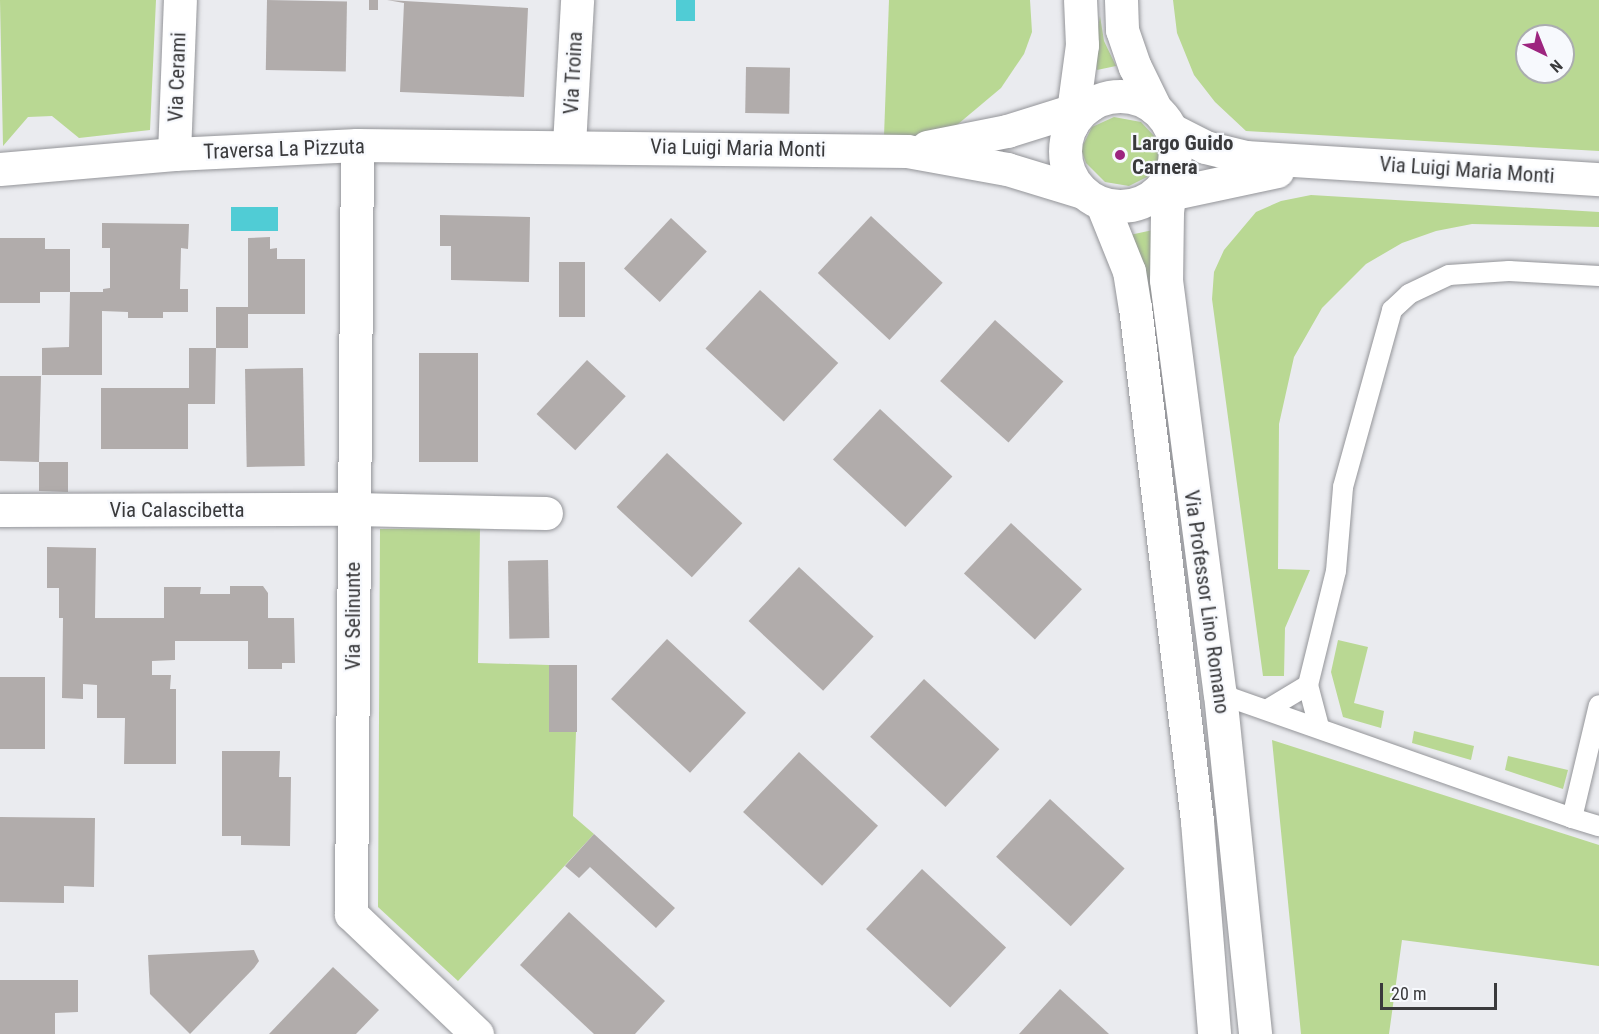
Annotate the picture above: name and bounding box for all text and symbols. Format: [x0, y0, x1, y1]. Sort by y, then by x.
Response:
north arrow [1515, 24, 1575, 84]
street label: Via Troina [558, 31, 588, 115]
street label: Via Cerami [163, 32, 191, 122]
text: N [1546, 56, 1566, 76]
place label: Largo Guido Carnera [1132, 130, 1233, 180]
street label: Traversa La Pizzuta [203, 134, 365, 164]
street label: Via Luigi Maria Monti [650, 134, 826, 162]
marker: Largo Guido Carnera [1113, 148, 1127, 162]
street label: Via Luigi Maria Monti [1379, 151, 1555, 189]
street label: Via Professor Lino Romano [1179, 489, 1235, 715]
street label: Via Calascibetta [109, 497, 245, 523]
street label: Via Selinunte [340, 562, 366, 670]
scale bar [1383, 971, 1500, 1009]
text: 20 m [1391, 983, 1426, 1004]

